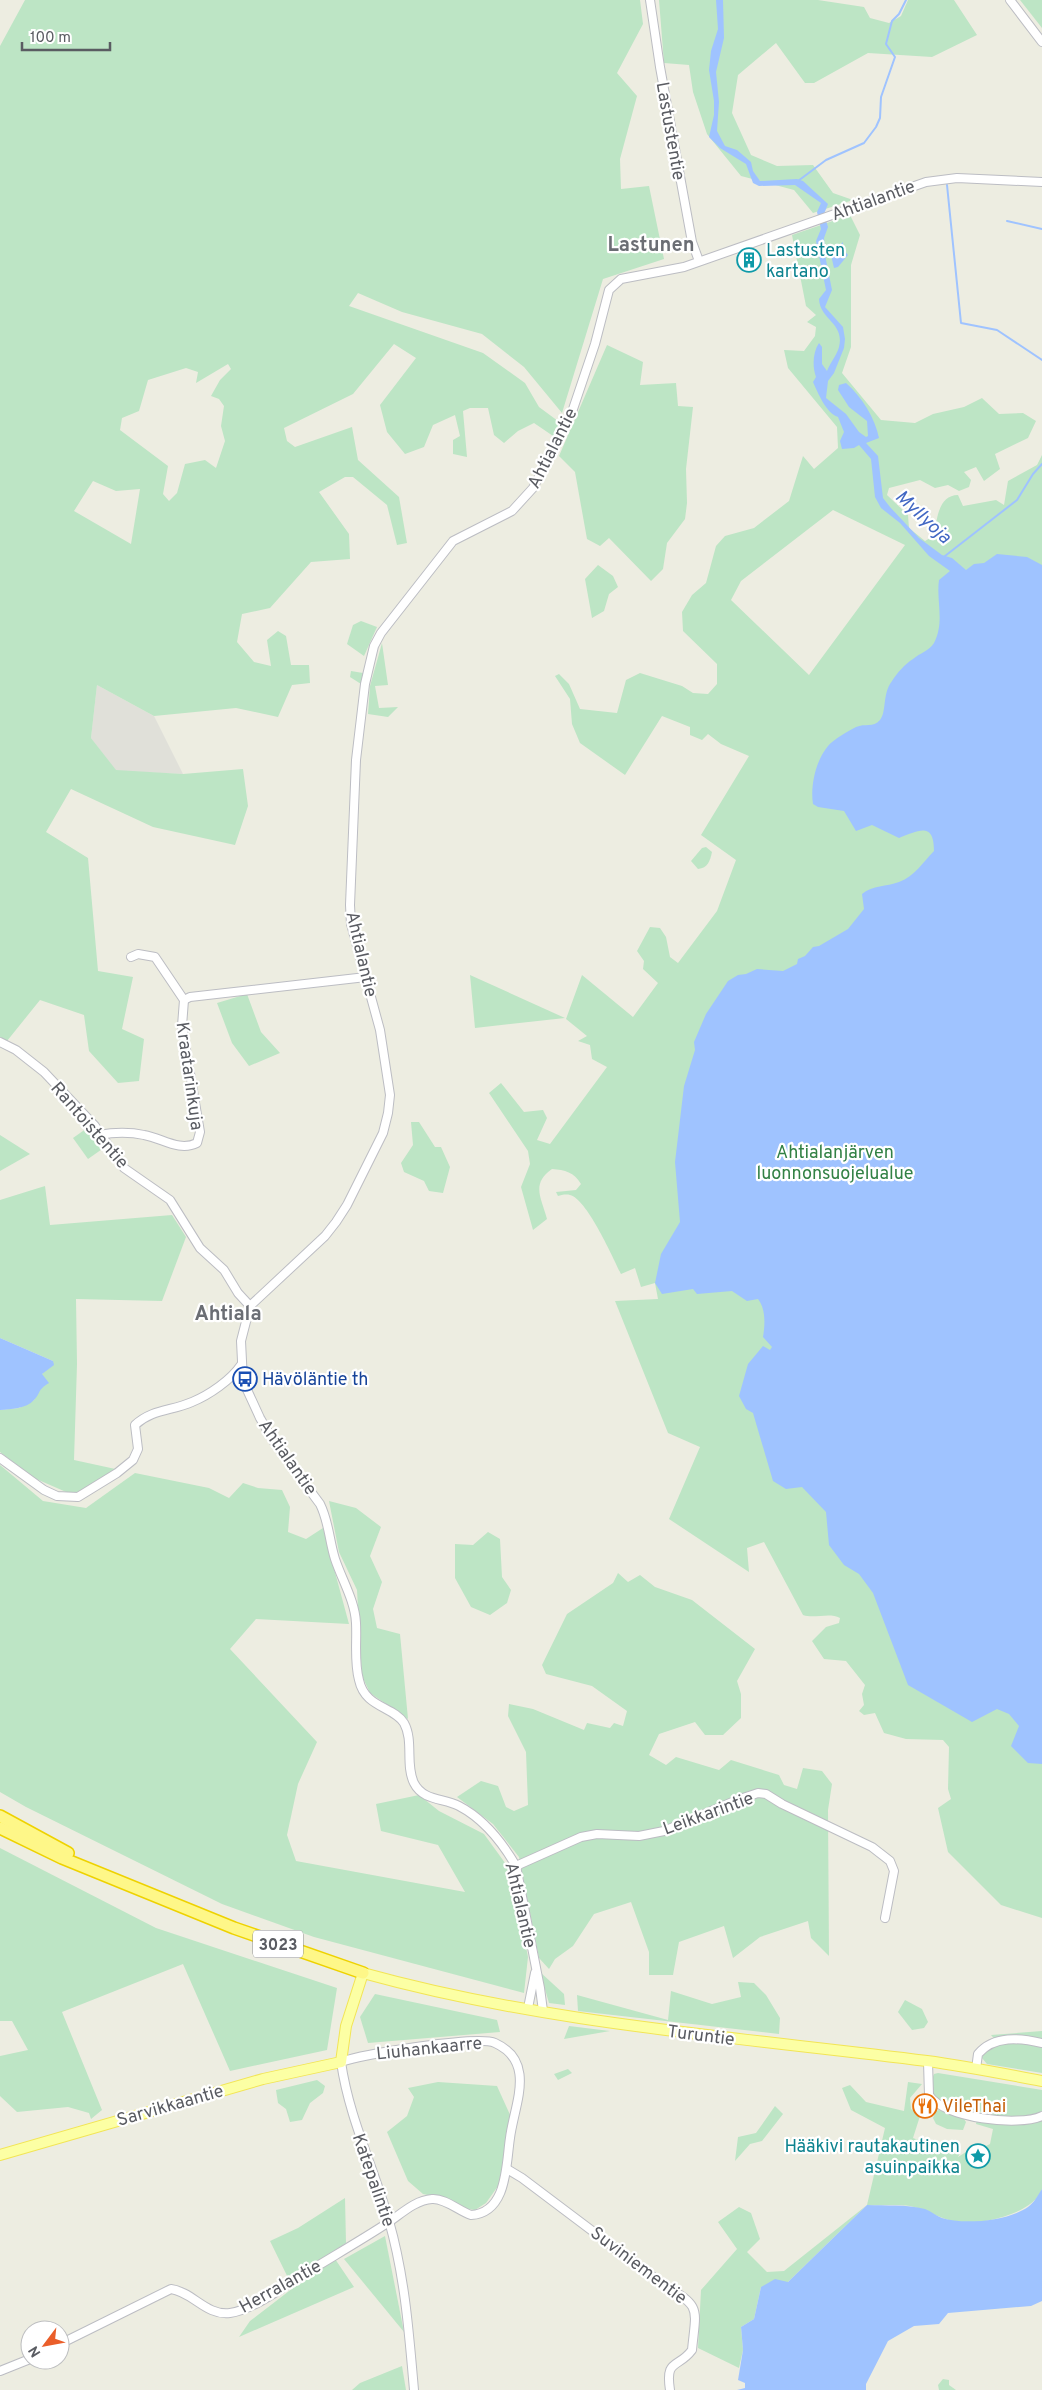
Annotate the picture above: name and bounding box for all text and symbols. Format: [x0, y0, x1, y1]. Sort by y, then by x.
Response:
scale bar [22, 20, 110, 52]
text: 100 m [30, 29, 71, 48]
street label: Lastustentie [650, 80, 689, 182]
street label: Ahtialantie [828, 176, 919, 227]
district label: Lastunen [608, 233, 694, 259]
place label: Lastusten kartano [766, 240, 845, 284]
building icon: Lastusten kartano [736, 247, 762, 273]
street label: Ahtialantie [523, 404, 583, 493]
water label: Myllyoja [889, 485, 956, 550]
street label: Ahtialantie [339, 909, 382, 1000]
street label: Kraatarinkuja [170, 1020, 208, 1132]
street label: Rantoistentie [45, 1078, 133, 1174]
park label: Ahtialanjärven luonnonsuojelualue [756, 1142, 914, 1186]
district label: Ahtiala [194, 1302, 262, 1328]
bus stop icon: Hävöläntie th [232, 1366, 258, 1392]
place label: Hävöläntie th [262, 1369, 368, 1392]
street label: Ahtialantie [252, 1415, 321, 1500]
street label: Leikkarintie [660, 1787, 757, 1841]
street label: Ahtialantie [498, 1860, 541, 1951]
road number: 3023 [253, 1930, 303, 1958]
street label: Turuntie [666, 2021, 736, 2052]
street label: Liuhankaarre [375, 2032, 483, 2066]
street label: Sarvikkaantie [114, 2080, 226, 2133]
restaurant icon: VileThai [912, 2093, 938, 2119]
place label: VileThai [942, 2096, 1006, 2119]
street label: Katepalintie [346, 2131, 399, 2230]
place label: Hääkivi rautakautinen asuinpaikka [784, 2136, 960, 2180]
place icon: Hääkivi rautakautinen asuinpaikka [965, 2143, 991, 2169]
street label: Suviniementie [585, 2222, 691, 2310]
street label: Herralantie [236, 2255, 326, 2319]
north arrow [20, 2320, 70, 2370]
text: N [25, 2342, 45, 2360]

